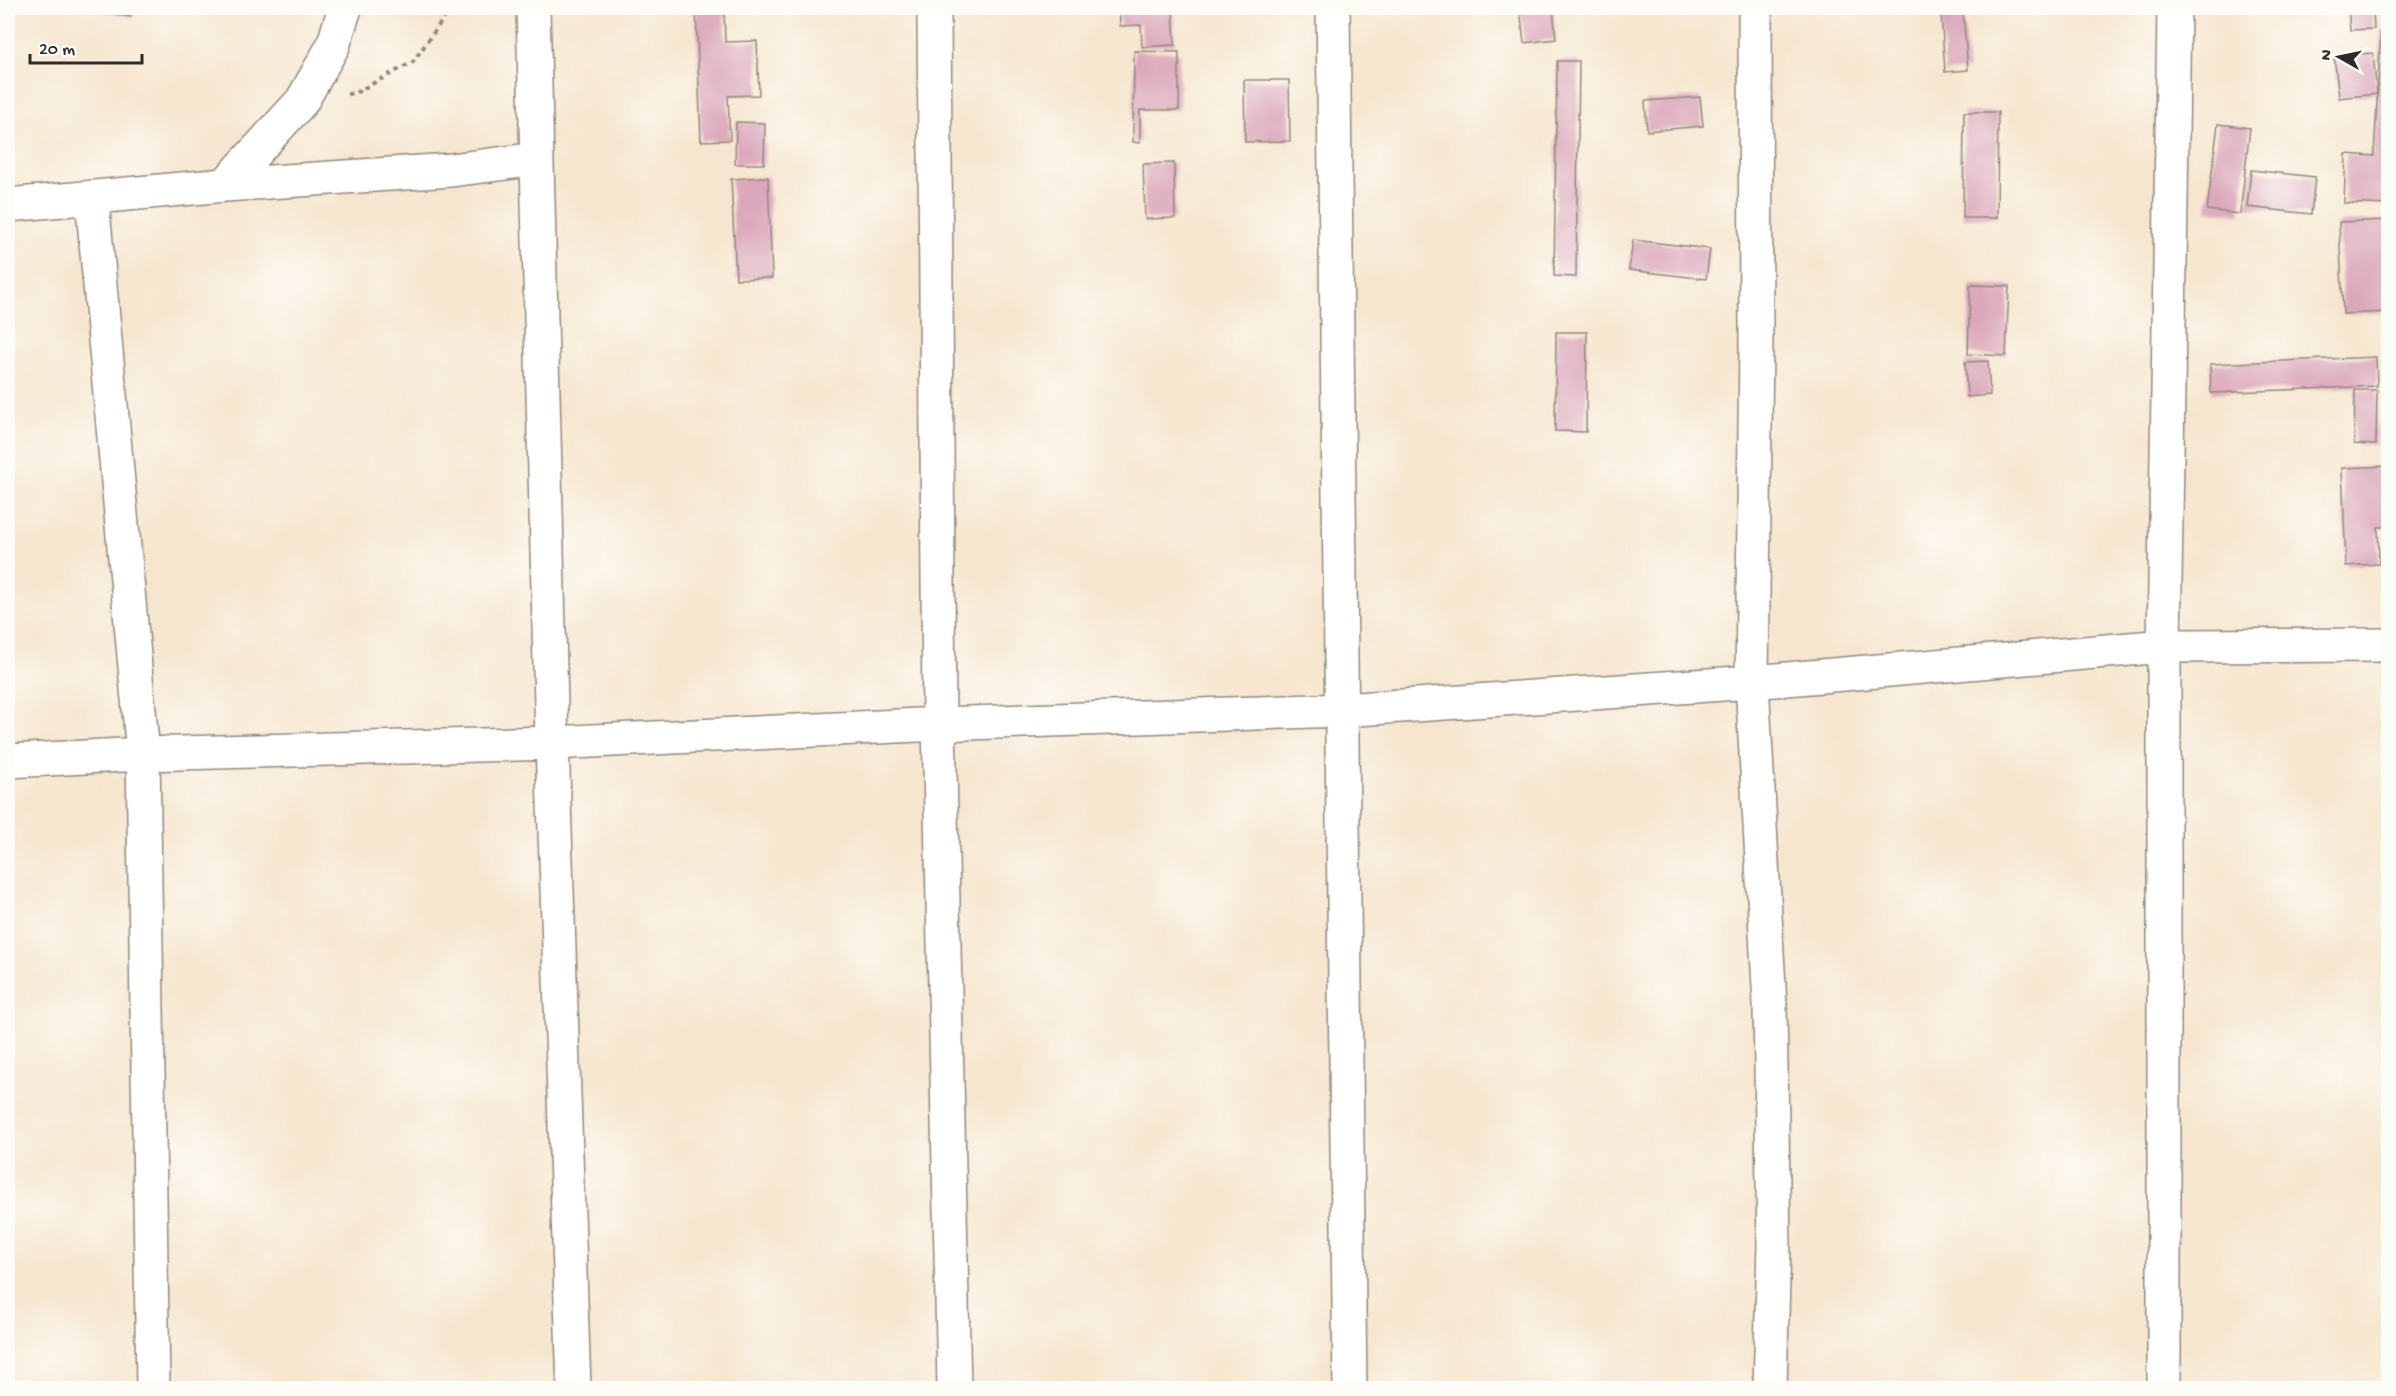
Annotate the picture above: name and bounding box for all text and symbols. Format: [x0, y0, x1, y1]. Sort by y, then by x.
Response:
scale bar [30, 27, 142, 65]
north arrow [2309, 27, 2369, 87]
text: 20 m [39, 40, 75, 61]
text: N [2317, 48, 2338, 62]

